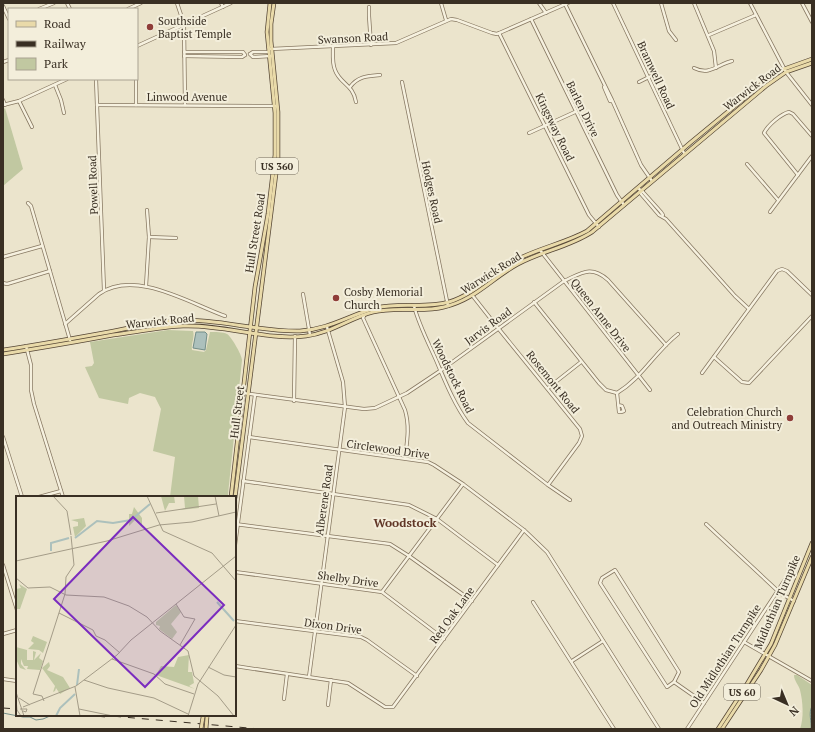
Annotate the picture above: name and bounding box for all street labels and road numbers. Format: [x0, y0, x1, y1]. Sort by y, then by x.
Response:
street label: Swanson Road [317, 29, 389, 47]
street label: Bramwell Road [634, 39, 678, 111]
street label: Warwick Road [720, 61, 784, 113]
street label: Barlen Drive [563, 79, 603, 140]
street label: Linwood Avenue [147, 90, 228, 104]
street label: Kingsway Road [533, 91, 577, 163]
street label: Powell Road [85, 155, 101, 215]
road number: US 360 [256, 158, 298, 174]
street label: Hodges Road [419, 159, 445, 225]
street label: Hull Street Road [242, 192, 268, 274]
street label: Warwick Road [458, 249, 524, 297]
street label: Queen Anne Drive [568, 275, 634, 355]
street label: Jarvis Road [462, 304, 514, 348]
street label: Warwick Road [125, 310, 195, 332]
street label: Woodstock Road [429, 337, 477, 415]
street label: Rosemont Road [523, 348, 583, 416]
street label: Hull Street [227, 385, 247, 439]
street label: Circlewood Drive [346, 436, 431, 462]
street label: Alberene Road [312, 464, 336, 536]
street label: Midlothian Turnpike [751, 552, 803, 651]
street label: Shelby Drive [317, 568, 380, 590]
street label: Red Oak Lane [427, 583, 478, 646]
street label: Old Midlothian Turnpike [686, 601, 764, 711]
street label: Dixon Drive [303, 615, 363, 637]
road number: US 60 [724, 684, 760, 700]

